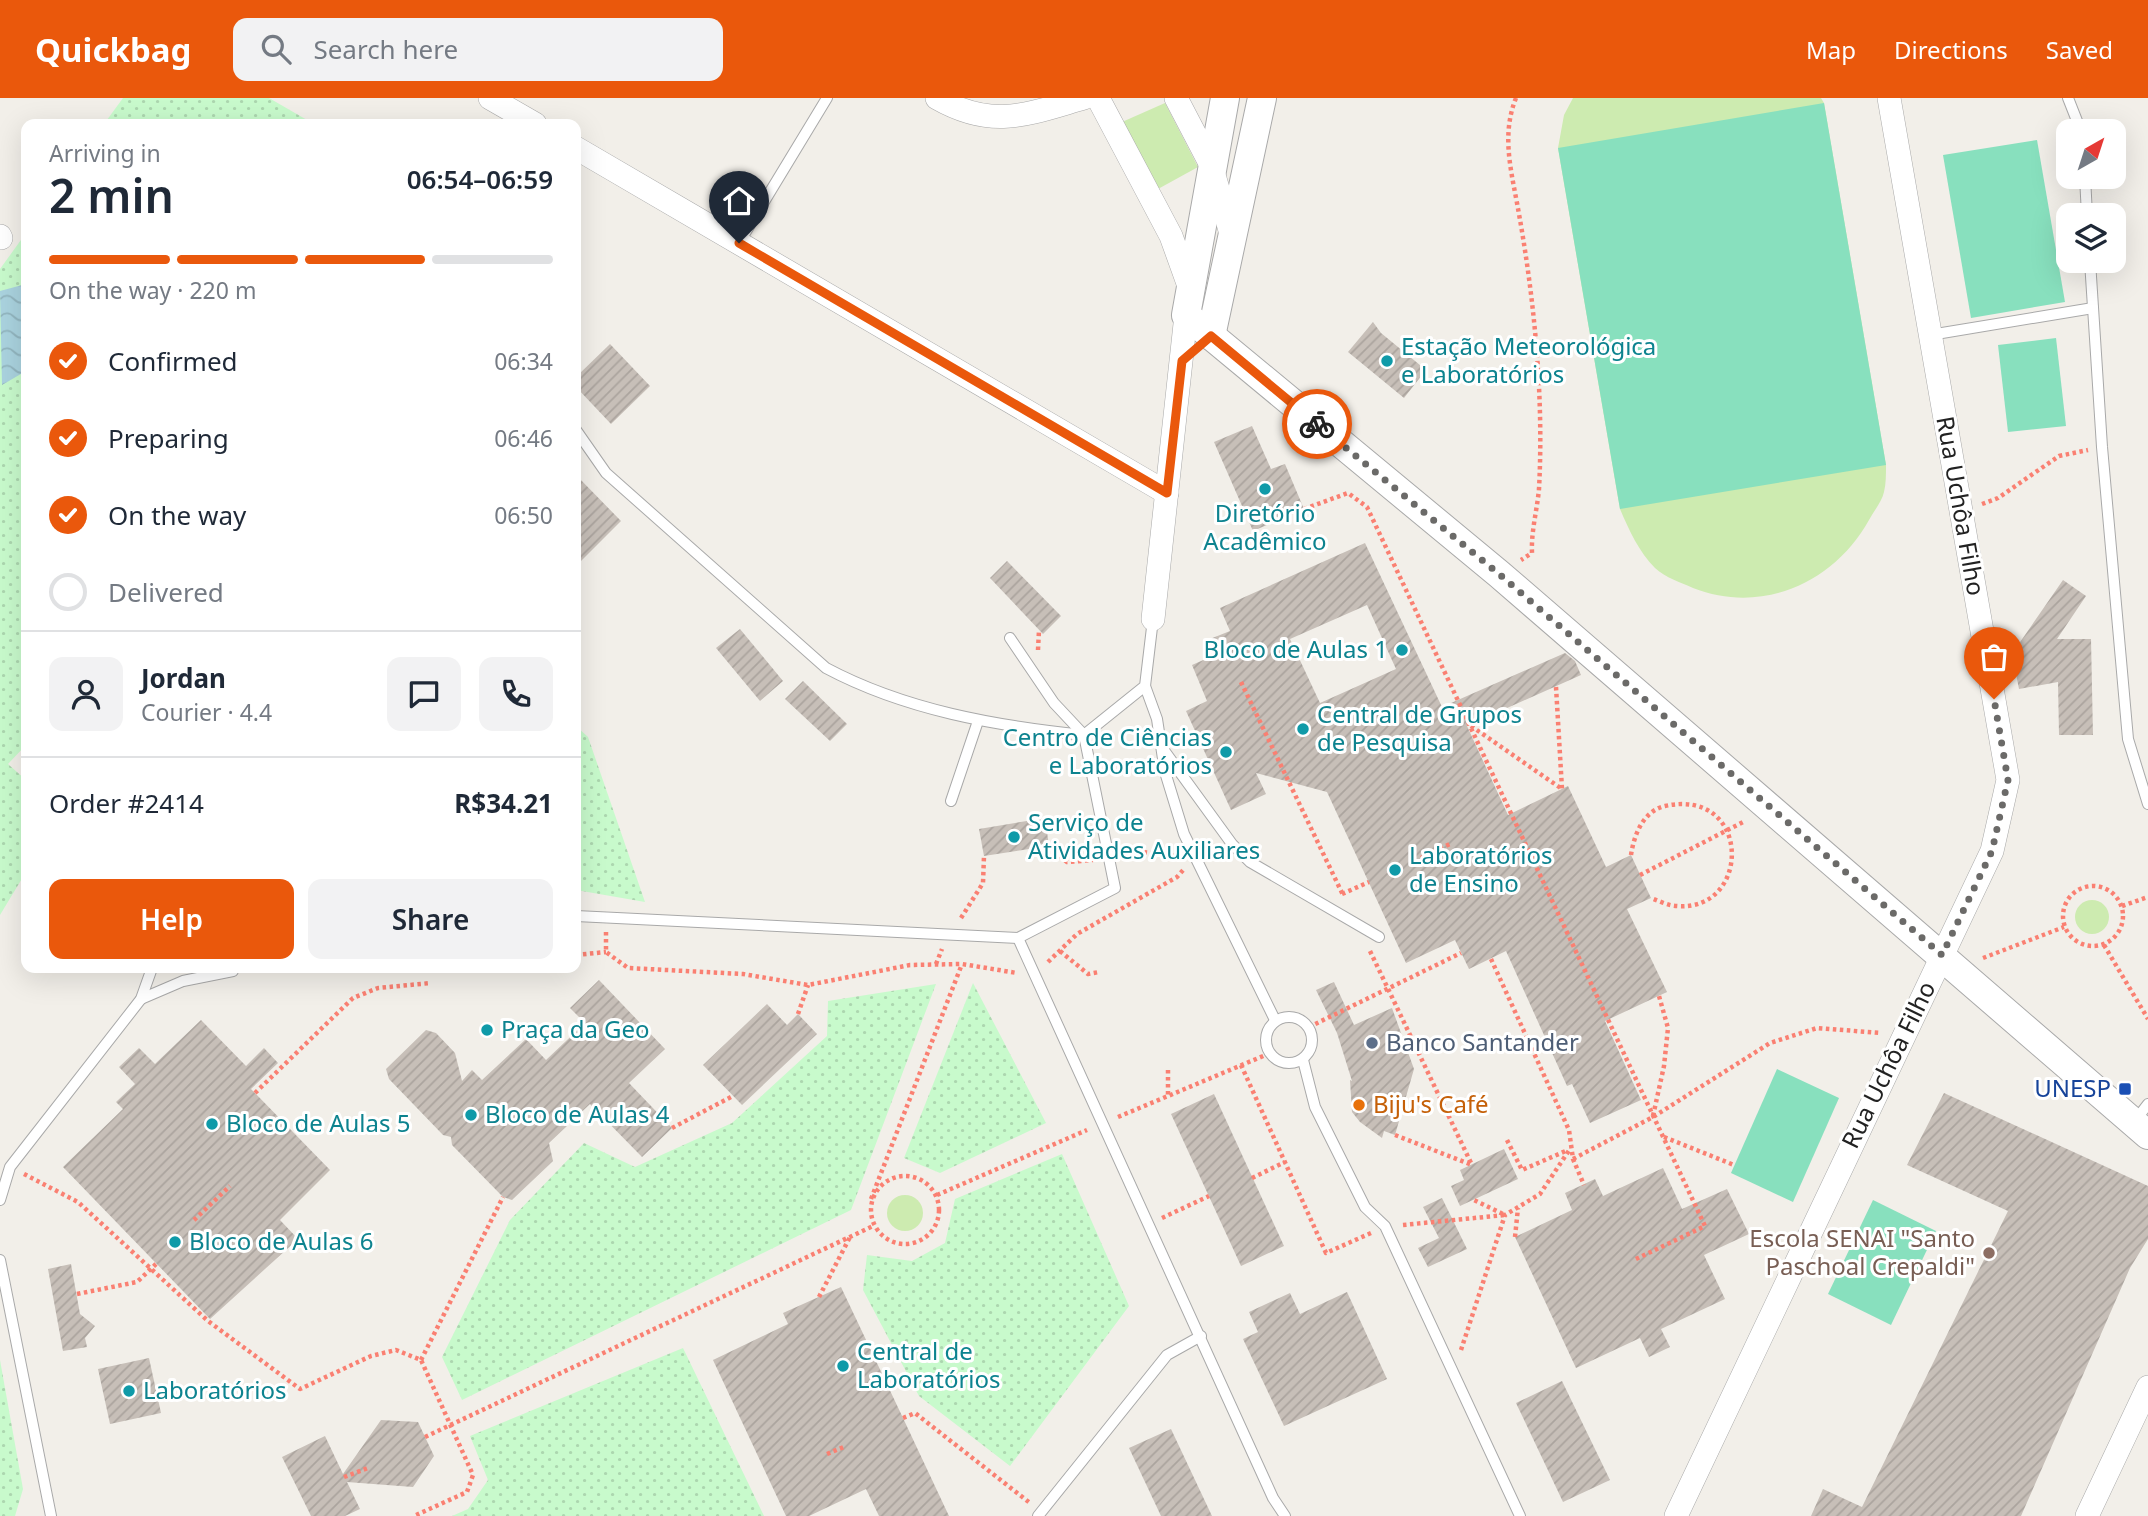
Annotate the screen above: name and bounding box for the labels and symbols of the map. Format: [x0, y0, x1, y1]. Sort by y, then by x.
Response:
north arrow [2056, 119, 2126, 189]
pin [709, 171, 769, 243]
place label: Estação Meteorológica e Laboratórios [1401, 329, 1656, 390]
marker: Estação Meteorológica e Laboratórios [1379, 353, 1395, 369]
courier [1282, 389, 1352, 459]
street label: Rua Uchôa Filho [1929, 413, 1994, 598]
marker: Diretório Acadêmico [1257, 481, 1273, 497]
place label: Diretório Acadêmico [1203, 496, 1327, 557]
pin [1964, 627, 2024, 699]
place label: Bloco de Aulas 1 [1204, 632, 1388, 665]
marker: Bloco de Aulas 1 [1394, 642, 1410, 658]
place label: Central de Grupos de Pesquisa [1317, 697, 1522, 758]
place label: Centro de Ciências e Laboratórios [1003, 720, 1212, 781]
marker: Central de Grupos de Pesquisa [1295, 721, 1311, 737]
marker: Centro de Ciências e Laboratórios [1218, 744, 1234, 760]
place label: Serviço de Atividades Auxiliares [1028, 805, 1260, 866]
marker: Serviço de Atividades Auxiliares [1006, 829, 1022, 845]
place label: Laboratórios de Ensino [1409, 838, 1553, 899]
marker: Laboratórios de Ensino [1387, 862, 1403, 878]
street label: Rua Uchôa Filho [1833, 975, 1942, 1153]
place label: Praça da Geo [501, 1012, 650, 1045]
marker: Praça da Geo [479, 1022, 495, 1038]
place label: Banco Santander [1386, 1025, 1579, 1058]
marker: Banco Santander [1364, 1035, 1380, 1051]
place label: UNESP [2034, 1071, 2111, 1104]
marker: UNESP [2117, 1081, 2133, 1097]
place label: Biju's Café [1373, 1087, 1489, 1120]
place label: Bloco de Aulas 4 [485, 1097, 670, 1130]
marker: Biju's Café [1351, 1097, 1367, 1113]
place label: Bloco de Aulas 5 [226, 1106, 410, 1139]
marker: Bloco de Aulas 4 [463, 1107, 479, 1123]
marker: Bloco de Aulas 5 [204, 1116, 220, 1132]
place label: Escola SENAI "Santo Paschoal Crepaldi" [1749, 1221, 1975, 1282]
place label: Bloco de Aulas 6 [189, 1224, 373, 1257]
marker: Bloco de Aulas 6 [167, 1234, 183, 1250]
marker: Escola SENAI "Santo Paschoal Crepaldi" [1981, 1245, 1997, 1261]
place label: Central de Laboratórios [857, 1334, 1001, 1395]
marker: Central de Laboratórios [835, 1358, 851, 1374]
place label: Laboratórios [143, 1373, 287, 1406]
marker: Laboratórios [121, 1383, 137, 1399]

